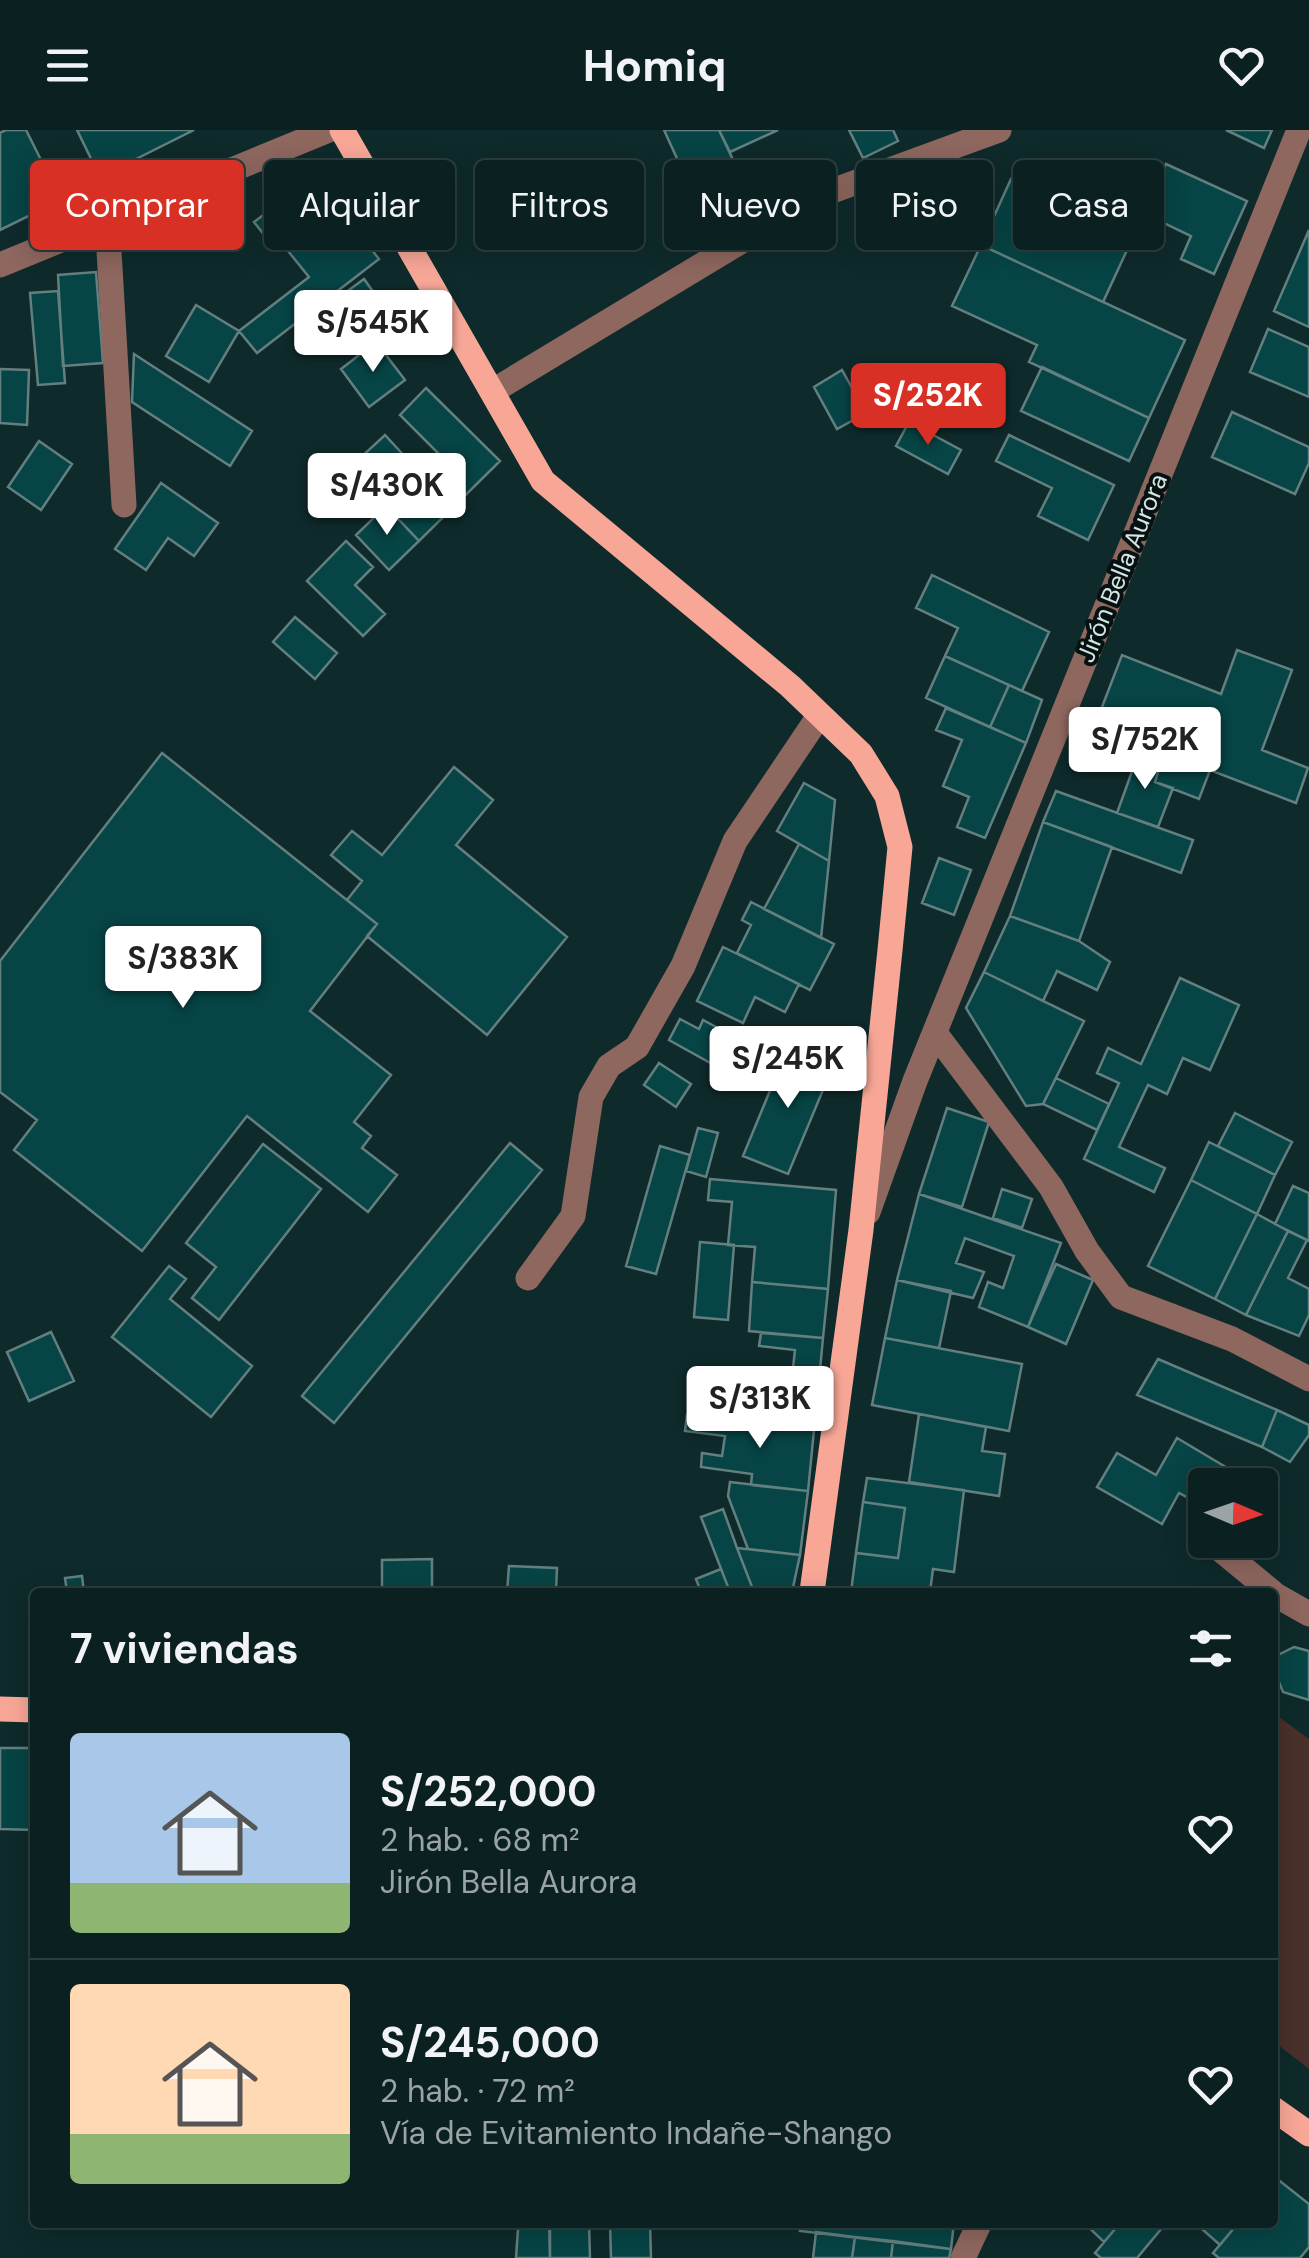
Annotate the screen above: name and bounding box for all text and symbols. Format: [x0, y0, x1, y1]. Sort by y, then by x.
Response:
text: Homiq [583, 36, 726, 95]
icon: menu [40, 38, 95, 93]
icon: heart [1214, 38, 1269, 93]
chip: Comprar [30, 160, 244, 250]
chip: Alquilar [264, 160, 455, 250]
chip: Filtros [475, 160, 644, 250]
chip: Nuevo [664, 160, 836, 250]
chip: Piso [856, 160, 993, 250]
chip: Casa [1013, 160, 1164, 250]
pin: S/545K [292, 290, 454, 375]
text: S/545K [316, 301, 430, 343]
pin: S/252K [847, 363, 1009, 448]
text: S/252K [873, 374, 983, 416]
pin: S/430K [306, 453, 468, 538]
text: S/430K [330, 464, 444, 506]
street label: Jirón Bella Aurora [1069, 469, 1175, 667]
pin: S/752K [1064, 707, 1226, 792]
text: S/752K [1091, 718, 1199, 760]
pin: S/383K [102, 926, 264, 1011]
text: S/383K [127, 937, 239, 979]
pin: S/245K [707, 1026, 869, 1111]
text: S/245K [732, 1037, 844, 1079]
pin: S/313K [679, 1366, 841, 1451]
text: S/313K [709, 1377, 811, 1419]
north arrow [1188, 1468, 1278, 1558]
map controls [1188, 1468, 1278, 1558]
text: 7 viviendas [70, 1621, 299, 1676]
icon: filters [1183, 1621, 1238, 1676]
text: S/252,000 [380, 1764, 597, 1819]
icon: home [150, 1773, 270, 1893]
icon: heart [1183, 1806, 1238, 1861]
text: 2 hab. · 68 m² [380, 1819, 580, 1861]
text: Jirón Bella Aurora [380, 1861, 637, 1903]
text: S/245,000 [380, 2015, 600, 2070]
icon: home [150, 2024, 270, 2144]
icon: heart [1183, 2057, 1238, 2112]
text: 2 hab. · 72 m² [380, 2070, 575, 2112]
text: Vía de Evitamiento Indañe-Shango [380, 2112, 892, 2154]

